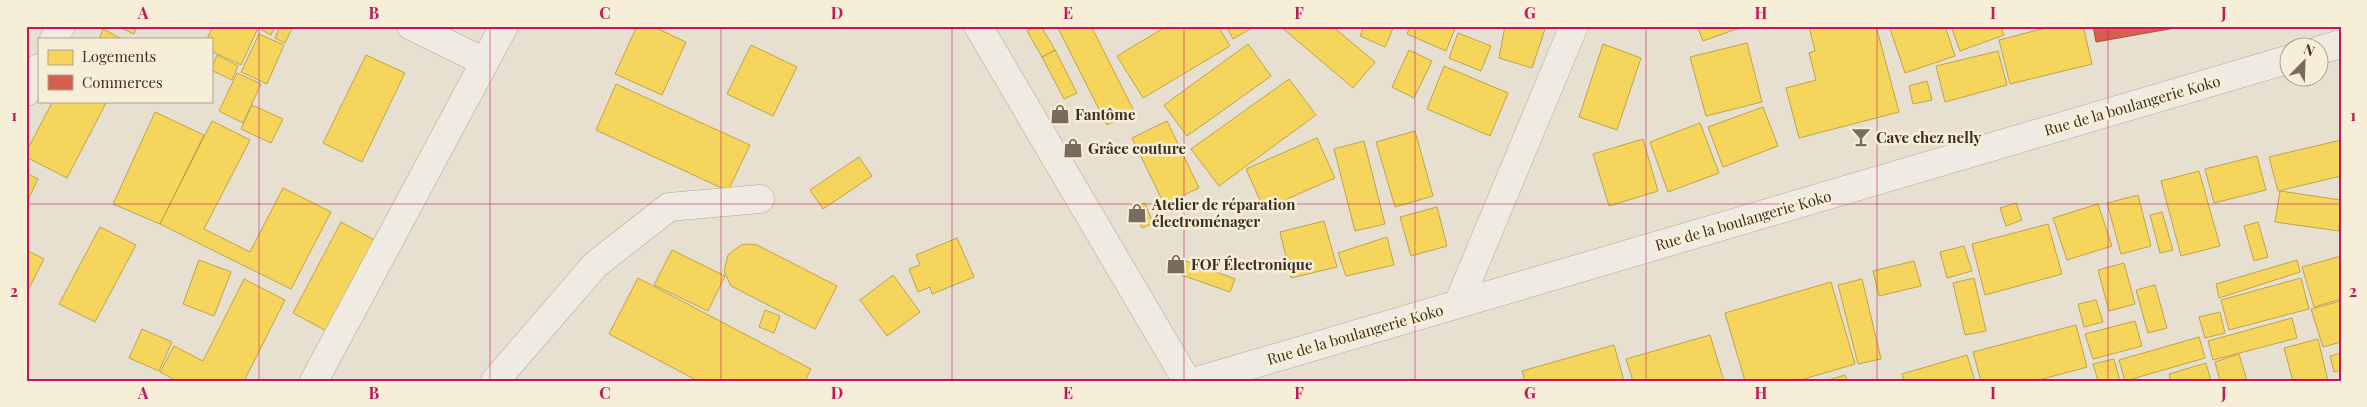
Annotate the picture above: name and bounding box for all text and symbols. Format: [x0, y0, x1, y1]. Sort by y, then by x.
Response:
text: A [137, 2, 149, 23]
text: B [369, 2, 380, 23]
text: C [599, 2, 611, 23]
text: D [831, 2, 843, 23]
text: E [1063, 2, 1073, 23]
text: F [1294, 2, 1304, 23]
text: G [1524, 2, 1536, 23]
text: H [1755, 2, 1768, 23]
text: I [1990, 2, 1996, 23]
text: J [2220, 2, 2227, 23]
legend [38, 38, 212, 102]
north arrow [2280, 38, 2330, 88]
text: N [2301, 39, 2318, 60]
text: Logements [82, 46, 156, 66]
street label: Rue de la boulangerie Koko [2042, 70, 2222, 140]
text: Commerces [82, 72, 163, 92]
shop icon: Fantôme [1049, 103, 1071, 125]
text: 1 [11, 104, 17, 125]
place label: Fantôme [1075, 104, 1136, 124]
text: 1 [2350, 104, 2356, 125]
bar icon: Cave chez nelly [1850, 126, 1872, 148]
place label: Cave chez nelly [1876, 127, 1982, 147]
shop icon: Grâce couture [1062, 137, 1084, 159]
place label: Grâce couture [1088, 138, 1186, 158]
street label: Rue de la boulangerie Koko [1653, 185, 1833, 255]
place label: Atelier de réparation électroménager [1151, 194, 1296, 231]
shop icon: Atelier de réparation électroménager [1126, 202, 1148, 224]
shop icon: FOF Électronique [1165, 253, 1187, 275]
place label: FOF Électronique [1191, 254, 1313, 274]
text: 2 [10, 280, 18, 301]
text: 2 [2349, 280, 2357, 301]
street label: Rue de la boulangerie Koko [1265, 299, 1445, 369]
text: A [137, 382, 149, 403]
text: B [369, 382, 380, 403]
text: C [599, 382, 611, 403]
text: D [831, 382, 843, 403]
text: E [1063, 382, 1073, 403]
text: F [1294, 382, 1304, 403]
text: G [1524, 382, 1536, 403]
text: H [1755, 382, 1768, 403]
text: I [1990, 382, 1996, 403]
text: J [2220, 382, 2227, 403]

